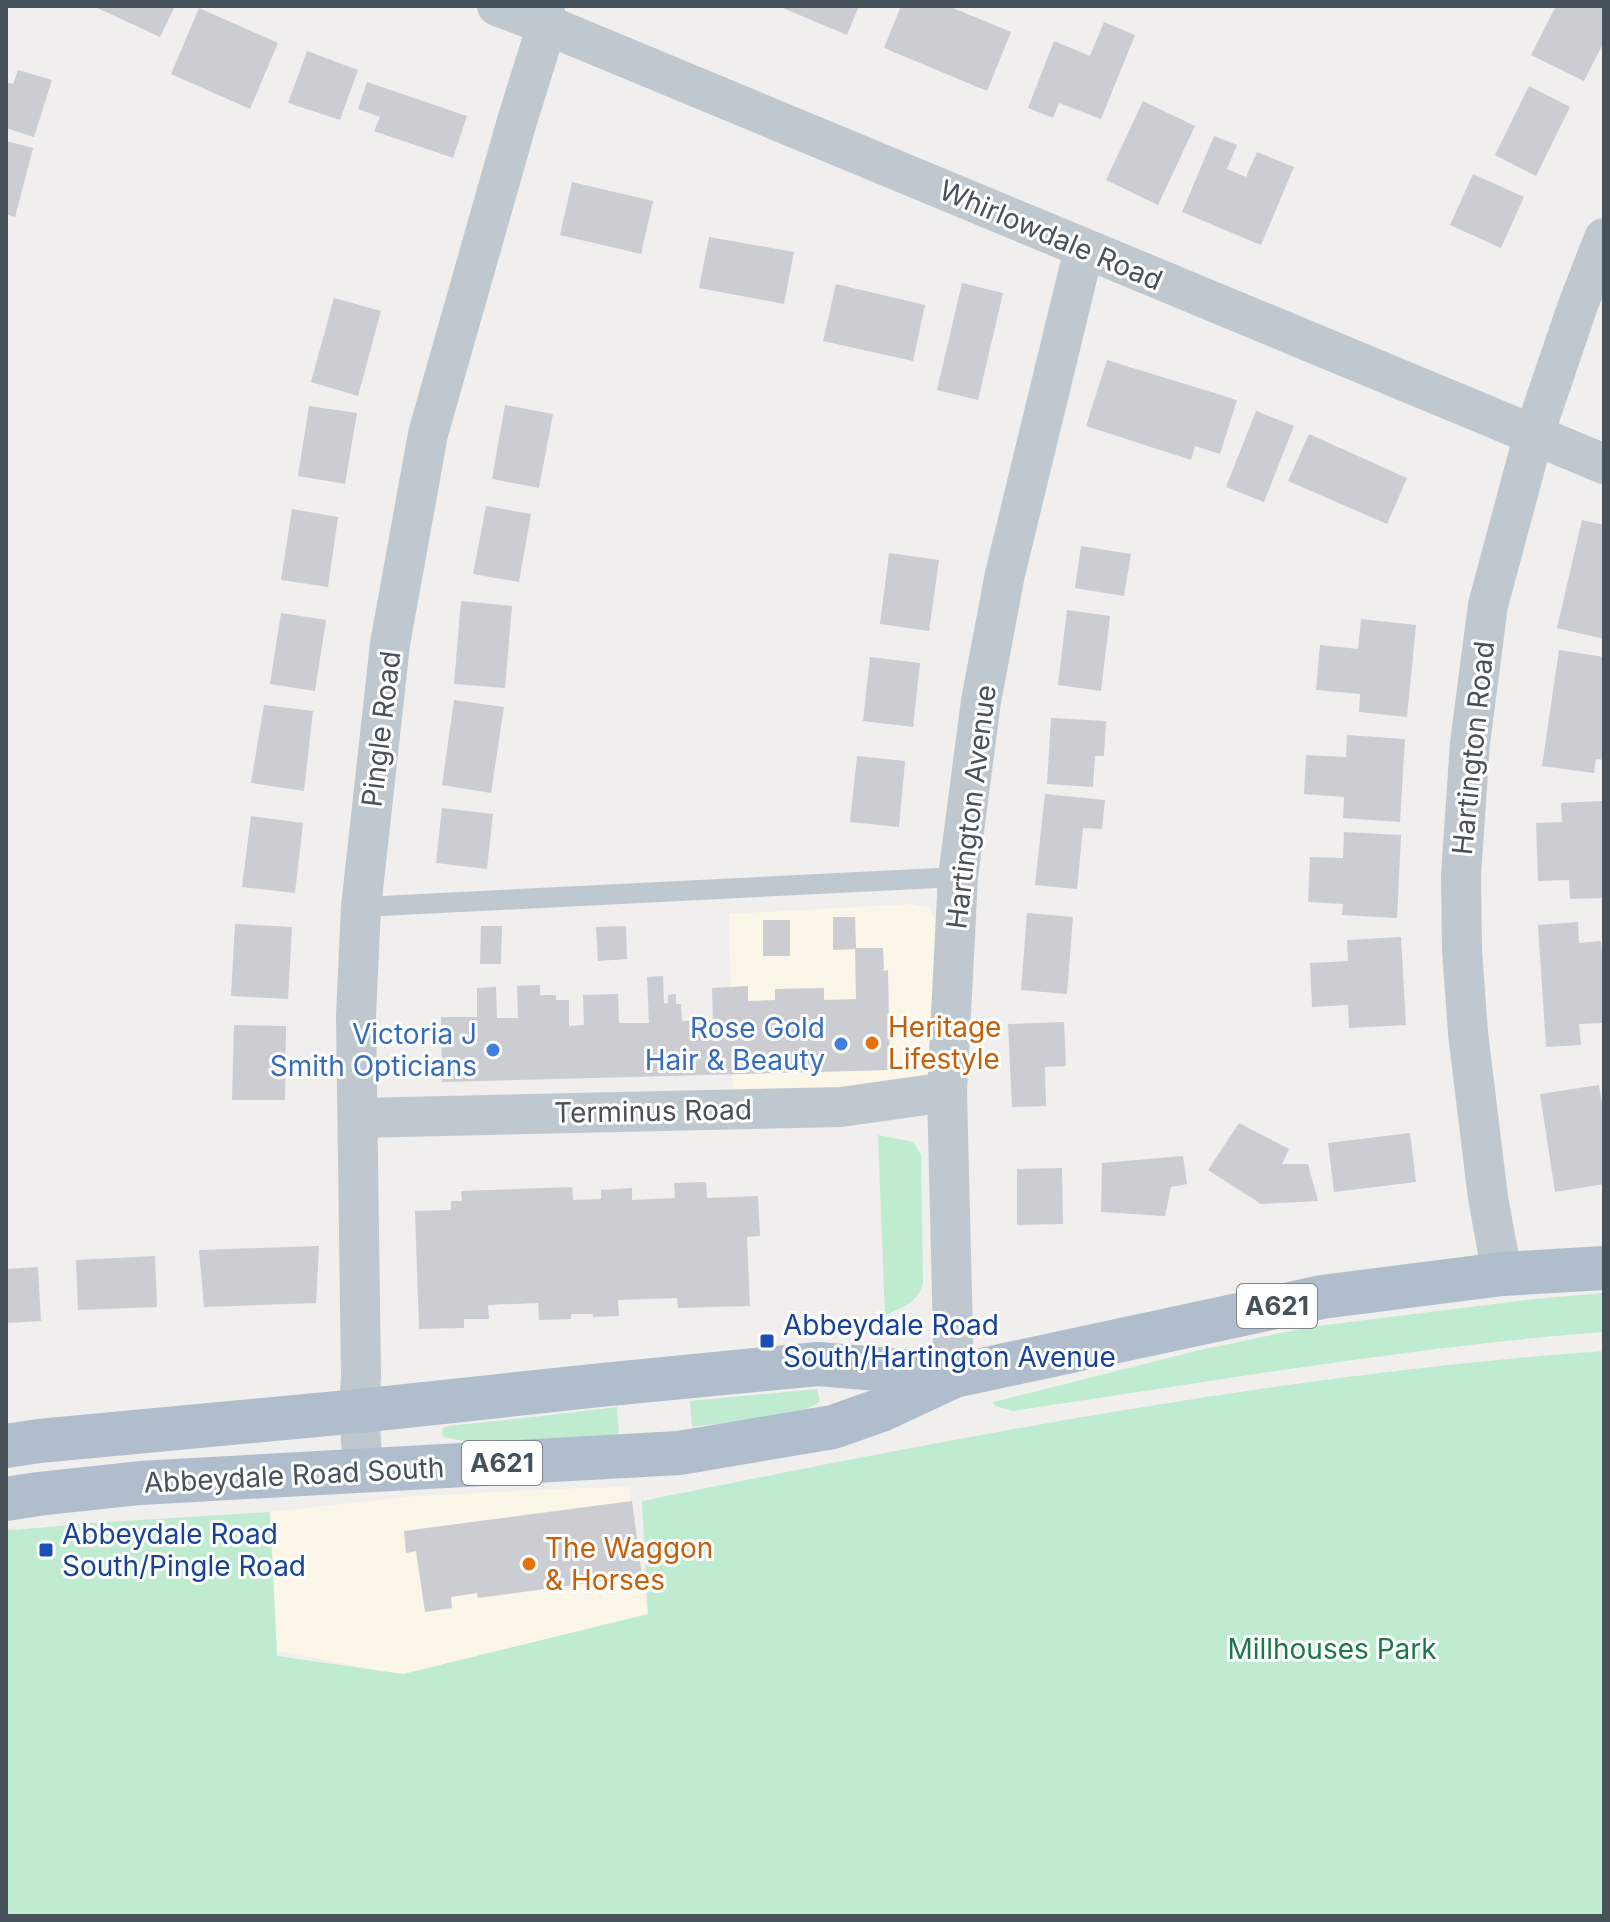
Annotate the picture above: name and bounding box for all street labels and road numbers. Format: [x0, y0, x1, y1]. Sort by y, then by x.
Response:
street label: Whirlowdale Road [934, 173, 1168, 297]
street label: Hartington Road [1445, 639, 1501, 857]
street label: Pingle Road [355, 649, 407, 809]
street label: Hartington Avenue [939, 683, 1003, 931]
street label: Terminus Road [554, 1092, 752, 1130]
road number: A621 [1237, 1284, 1317, 1328]
road number: A621 [462, 1441, 542, 1485]
street label: Abbeydale Road South [143, 1450, 445, 1500]

